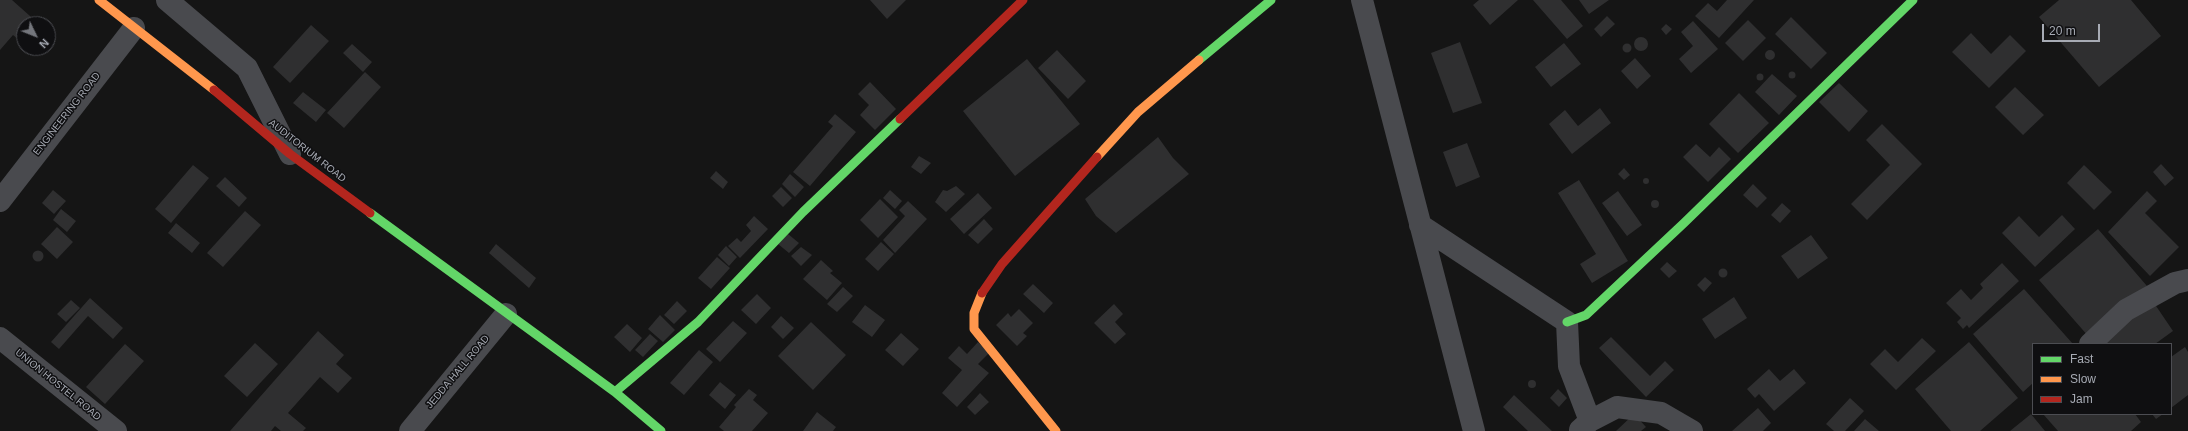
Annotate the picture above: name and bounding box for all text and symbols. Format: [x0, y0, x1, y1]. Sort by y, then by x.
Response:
north arrow [16, 16, 56, 56]
scale bar [2044, 16, 2102, 42]
text: 20 m [2049, 24, 2076, 38]
text: N [37, 36, 51, 50]
street label: ENGINEERING ROAD [31, 70, 103, 158]
street label: AUDITORIUM ROAD [266, 117, 348, 185]
street label: JEDDA HALL ROAD [424, 333, 492, 411]
legend [2032, 343, 2172, 415]
street label: UNION HOSTEL ROAD [13, 347, 103, 423]
text: Fast [2070, 352, 2093, 366]
text: Slow [2070, 372, 2096, 386]
text: Jam [2070, 392, 2093, 406]

